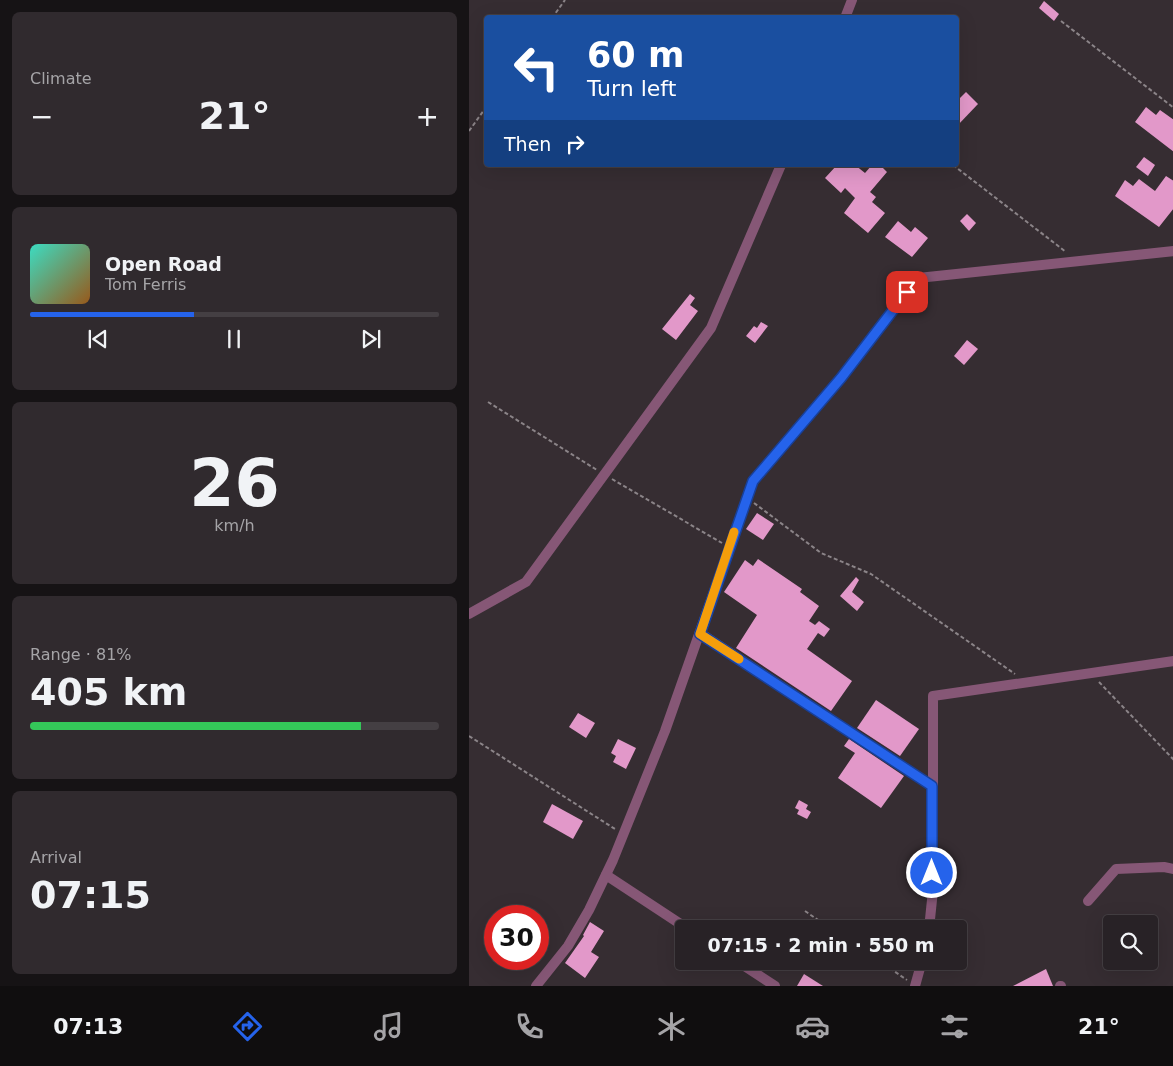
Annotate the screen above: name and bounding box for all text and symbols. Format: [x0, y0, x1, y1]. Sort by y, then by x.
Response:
icon: left [504, 35, 569, 100]
text: 60 m [587, 35, 684, 75]
text: Climate [30, 69, 92, 88]
text: Turn left [587, 76, 676, 101]
text: 21° [199, 94, 270, 138]
text: − [30, 100, 53, 133]
text: + [416, 100, 439, 133]
icon: right [561, 130, 589, 158]
text: Then [504, 133, 551, 155]
text: Open Road [105, 253, 222, 275]
pin [886, 271, 928, 313]
text: Tom Ferris [105, 275, 186, 294]
icon: arrive [893, 278, 921, 306]
icon: previous [84, 325, 112, 353]
icon: pause [220, 325, 248, 353]
icon: next [357, 325, 385, 353]
text: 26 [189, 446, 280, 521]
text: km/h [214, 516, 255, 535]
text: Range · 81% [30, 645, 132, 664]
text: 405 km [30, 670, 187, 714]
position arrow [905, 846, 957, 898]
text: Arrival [30, 848, 82, 867]
text: 07:15 [30, 873, 151, 917]
speed limit sign: 30 [484, 905, 549, 970]
map controls [1103, 915, 1158, 970]
button: search [1103, 915, 1158, 970]
text: 07:15 · 2 min · 550 m [707, 934, 935, 956]
icon: directions [230, 1009, 265, 1044]
icon: music [371, 1009, 406, 1044]
icon: phone [512, 1009, 547, 1044]
icon: climate [654, 1009, 689, 1044]
icon: car [795, 1009, 830, 1044]
icon: filters [937, 1009, 972, 1044]
text: 07:13 [53, 1014, 123, 1039]
text: 21° [1078, 1014, 1120, 1039]

